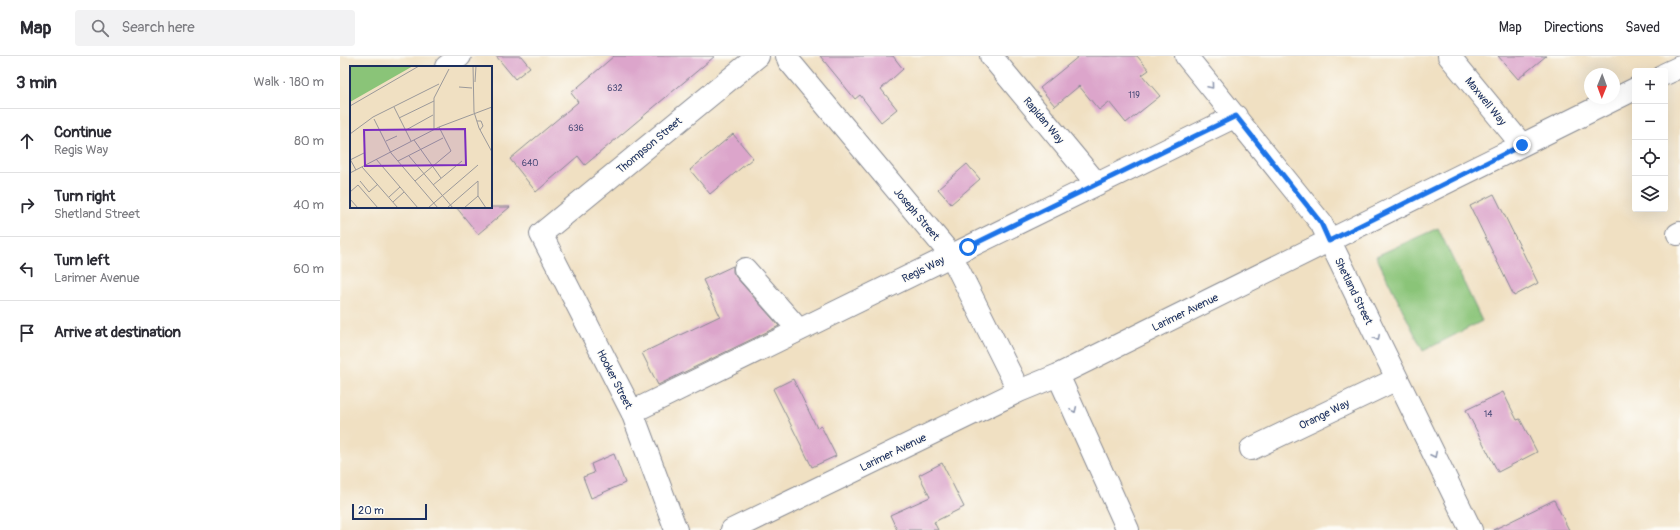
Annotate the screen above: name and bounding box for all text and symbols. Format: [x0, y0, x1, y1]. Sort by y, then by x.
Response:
search box [75, 10, 355, 46]
text: Map [20, 16, 51, 40]
icon: search [89, 17, 111, 39]
text: Search here [121, 18, 195, 37]
text: Map [1499, 19, 1522, 36]
text: Directions [1544, 19, 1603, 36]
text: Saved [1625, 19, 1660, 36]
inset map [350, 66, 492, 208]
north arrow [1584, 68, 1620, 104]
map controls [1632, 68, 1668, 212]
button: + [1632, 68, 1668, 104]
text: 3 min [16, 72, 57, 93]
text: Walk · 180 m [254, 74, 324, 90]
street label: Maxwell Way [1462, 75, 1509, 128]
one-way arrow [1207, 81, 1214, 89]
house number: 632 [607, 83, 623, 94]
house number: 119 [1128, 90, 1140, 101]
street label: Rapidan Way [1020, 94, 1067, 146]
button: − [1632, 104, 1668, 140]
street label: Thompson Street [614, 114, 685, 176]
text: Continue [54, 123, 112, 142]
house number: 636 [568, 123, 584, 134]
icon: ahead [16, 130, 38, 152]
text: 80 m [294, 133, 324, 149]
route end [1513, 136, 1531, 154]
button: locate [1632, 140, 1668, 176]
text: Regis Way [54, 142, 108, 158]
house number: 640 [522, 158, 538, 169]
button: layers [1632, 176, 1668, 212]
street label: Joseph Street [891, 186, 943, 243]
text: Turn right [54, 187, 115, 206]
icon: right [16, 194, 38, 216]
text: 40 m [293, 197, 324, 213]
text: Shetland Street [54, 206, 140, 222]
route start [959, 238, 977, 256]
text: Turn left [54, 251, 110, 270]
street label: Regis Way [900, 253, 947, 285]
street label: Shetland Street [1332, 256, 1376, 327]
icon: left [16, 258, 38, 280]
text: 60 m [293, 261, 324, 277]
text: Larimer Avenue [54, 270, 139, 286]
street label: Larimer Avenue [1150, 291, 1221, 334]
icon: arrive [16, 322, 38, 344]
text: Arrive at destination [54, 323, 181, 342]
one-way arrow [1372, 334, 1380, 342]
street label: Hooker Street [594, 347, 635, 412]
street label: Orange Way [1297, 397, 1352, 432]
one-way arrow [1069, 406, 1077, 414]
house number: 14 [1484, 409, 1493, 420]
street label: Larimer Avenue [858, 431, 929, 474]
one-way arrow [1429, 451, 1437, 458]
scale bar [352, 502, 427, 521]
text: 20 m [358, 504, 384, 517]

